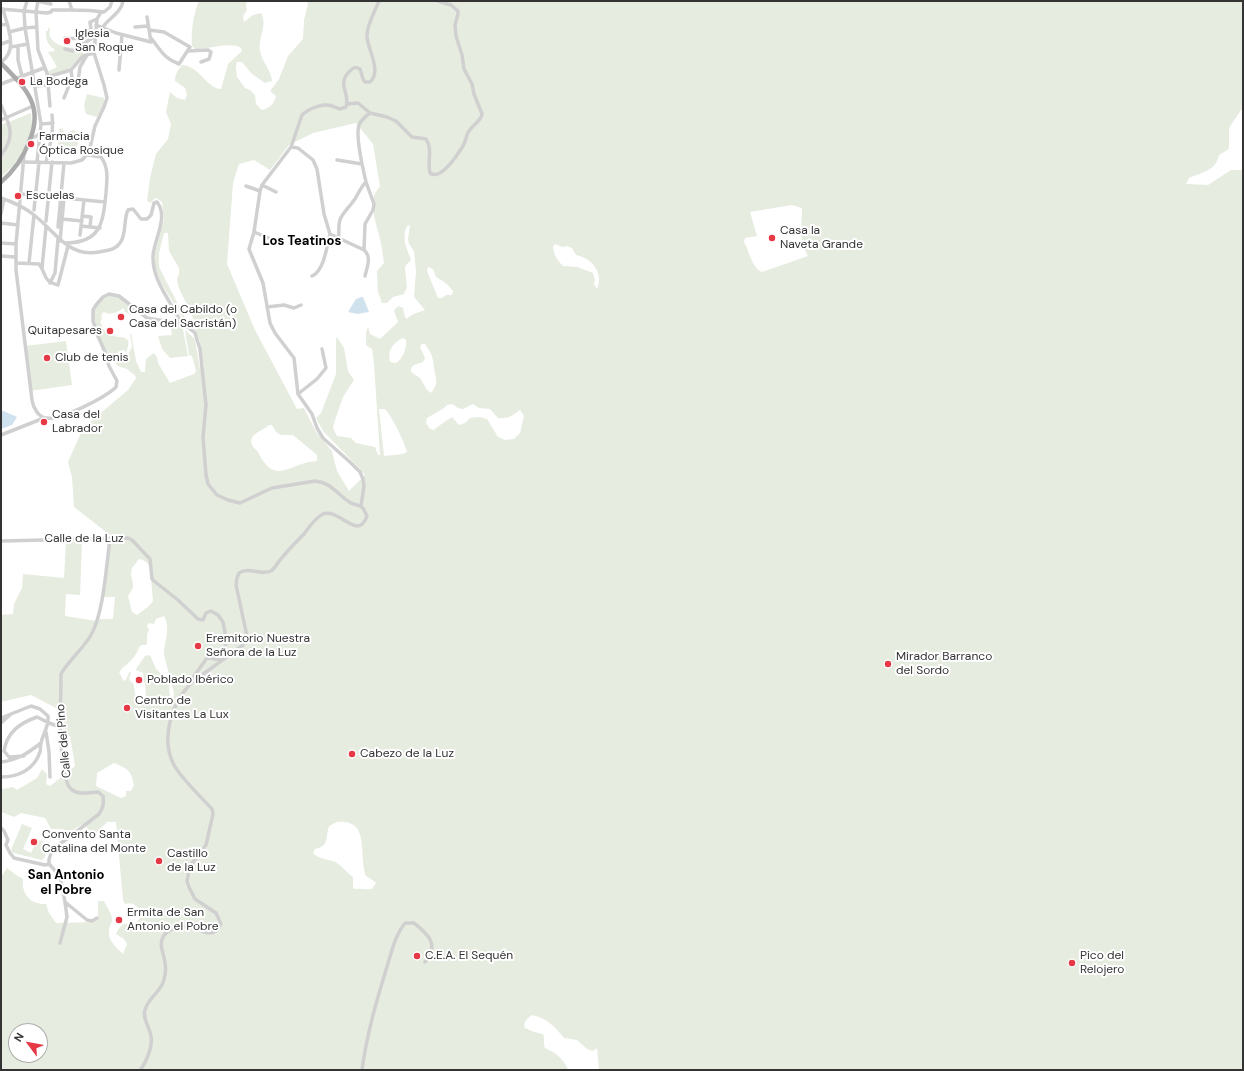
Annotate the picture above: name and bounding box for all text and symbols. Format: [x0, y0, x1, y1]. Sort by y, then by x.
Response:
place label: Iglesia San Roque [75, 27, 134, 55]
marker: Iglesia San Roque [62, 36, 72, 46]
place label: La Bodega [30, 75, 88, 89]
marker: La Bodega [17, 77, 27, 87]
place label: Farmacia Óptica Rosique [39, 130, 124, 158]
marker: Farmacia Óptica Rosique [26, 139, 36, 149]
place label: Escuelas [26, 189, 75, 203]
marker: Escuelas [13, 191, 23, 201]
place label: Casa la Naveta Grande [780, 224, 863, 252]
marker: Casa la Naveta Grande [767, 233, 777, 243]
district label: Los Teatinos [263, 234, 341, 250]
place label: Casa del Cabildo (o Casa del Sacristán) [129, 303, 237, 331]
marker: Casa del Cabildo (o Casa del Sacristán) [116, 312, 126, 322]
place label: Quitapesares [28, 324, 102, 338]
marker: Quitapesares [105, 326, 115, 336]
place label: Club de tenis [55, 351, 129, 365]
marker: Club de tenis [42, 353, 52, 363]
place label: Casa del Labrador [52, 408, 102, 436]
marker: Casa del Labrador [39, 417, 49, 427]
street label: Calle de la Luz [44, 532, 124, 546]
place label: Eremitorio Nuestra Señora de la Luz [206, 632, 310, 660]
marker: Eremitorio Nuestra Señora de la Luz [193, 641, 203, 651]
place label: Mirador Barranco del Sordo [896, 650, 992, 678]
marker: Mirador Barranco del Sordo [883, 659, 893, 669]
place label: Poblado Ibérico [147, 673, 234, 687]
marker: Poblado Ibérico [134, 675, 144, 685]
place label: Centro de Visitantes La Lux [135, 694, 229, 722]
street label: Calle del Pino [54, 703, 74, 779]
marker: Centro de Visitantes La Lux [122, 703, 132, 713]
place label: Cabezo de la Luz [360, 747, 454, 761]
marker: Cabezo de la Luz [347, 749, 357, 759]
place label: Convento Santa Catalina del Monte [42, 828, 146, 856]
marker: Convento Santa Catalina del Monte [29, 837, 39, 847]
place label: Castillo de la Luz [167, 847, 216, 875]
marker: Castillo de la Luz [154, 856, 164, 866]
district label: San Antonio el Pobre [28, 868, 104, 899]
place label: Ermita de San Antonio el Pobre [127, 906, 219, 934]
marker: Ermita de San Antonio el Pobre [114, 915, 124, 925]
place label: C.E.A. El Sequén [425, 949, 513, 963]
place label: Pico del Relojero [1080, 949, 1124, 977]
marker: C.E.A. El Sequén [412, 951, 422, 961]
marker: Pico del Relojero [1067, 958, 1077, 968]
north arrow [8, 1023, 48, 1063]
text: N [11, 1030, 27, 1044]

